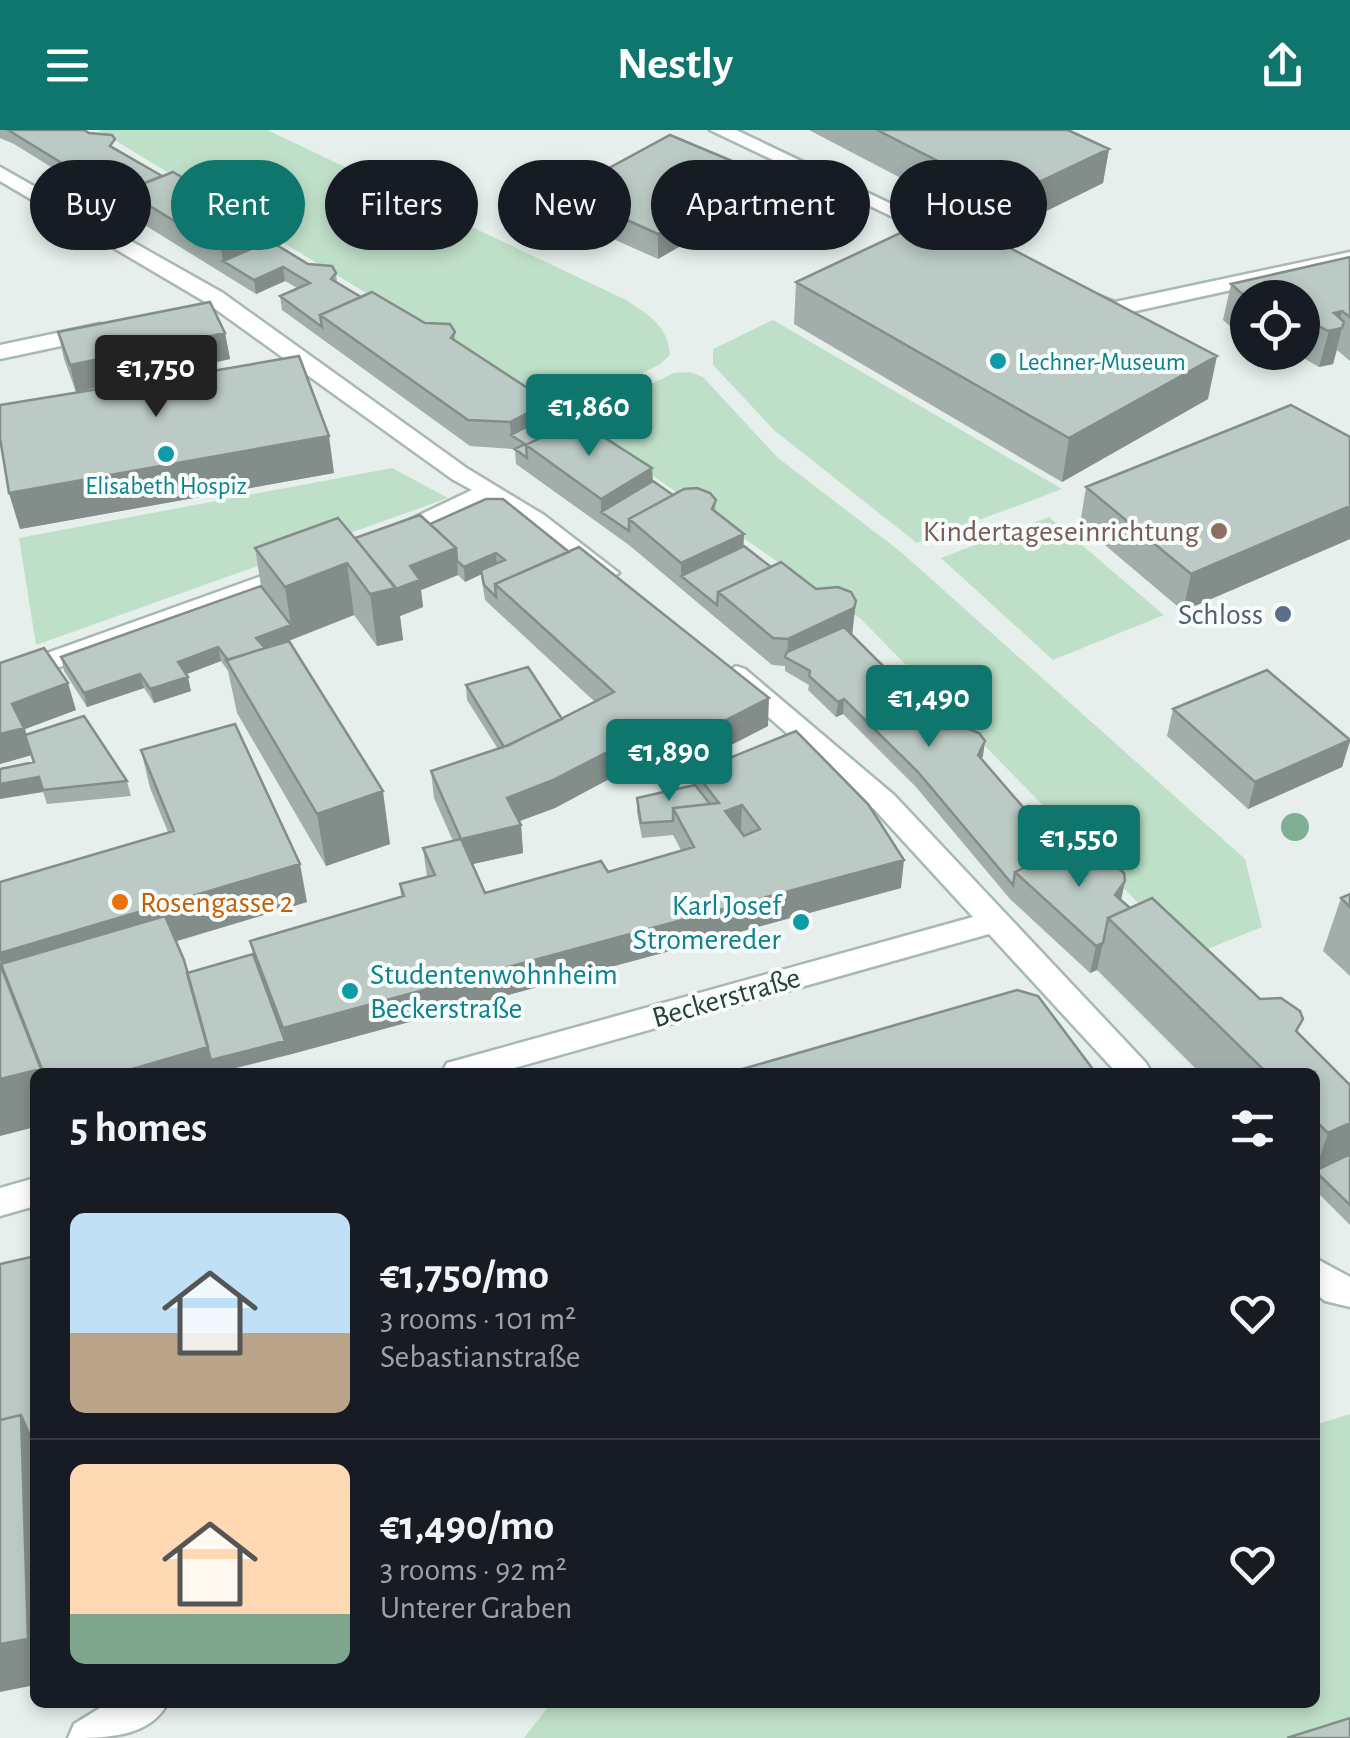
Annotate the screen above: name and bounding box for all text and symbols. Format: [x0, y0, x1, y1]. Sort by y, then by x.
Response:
icon: menu [40, 38, 95, 93]
icon: share [1255, 38, 1310, 93]
text: Nestly [617, 42, 733, 87]
chip: Buy [30, 160, 151, 250]
chip: Rent [171, 160, 305, 250]
chip: Filters [325, 160, 478, 250]
chip: New [498, 160, 631, 250]
chip: Apartment [651, 160, 870, 250]
chip: House [890, 160, 1047, 250]
map controls [1230, 280, 1320, 370]
button: locate [1230, 280, 1320, 370]
pin: €1,750 [75, 335, 237, 420]
marker: Lechner-Museum [987, 350, 1009, 372]
place label: Lechner-Museum [1018, 350, 1186, 375]
text: €1,750 [117, 351, 195, 383]
pin: €1,860 [508, 374, 670, 459]
text: €1,860 [548, 390, 630, 422]
marker: Elisabeth Hospiz [155, 443, 177, 465]
place label: Elisabeth Hospiz [85, 474, 247, 499]
place label: Kindertageseinrichtung [923, 517, 1199, 547]
marker: Kindertageseinrichtung [1208, 520, 1230, 542]
place label: Schloss [1178, 600, 1263, 630]
marker: Schloss [1272, 603, 1294, 625]
pin: €1,490 [848, 665, 1010, 750]
text: €1,490 [888, 681, 970, 713]
pin: €1,890 [588, 719, 750, 804]
text: €1,890 [628, 735, 710, 767]
pin: €1,550 [998, 805, 1160, 890]
text: €1,550 [1040, 821, 1118, 853]
place label: Rosengasse 2 [140, 888, 293, 918]
marker: Rosengasse 2 [109, 891, 131, 913]
place label: Karl Josef Stromereder [633, 891, 783, 955]
marker: Karl Josef Stromereder [790, 911, 812, 933]
place label: Studentenwohnheim Beckerstraße [370, 960, 618, 1024]
street label: Beckerstraße [649, 963, 804, 1033]
marker: Studentenwohnheim Beckerstraße [339, 980, 361, 1002]
icon: filters [1225, 1101, 1280, 1156]
text: 5 homes [70, 1107, 207, 1149]
icon: home [150, 1253, 270, 1373]
text: €1,750/mo [380, 1254, 549, 1296]
icon: heart [1225, 1286, 1280, 1341]
text: 3 rooms · 101 m² [380, 1303, 576, 1335]
text: Sebastianstraße [380, 1341, 581, 1373]
icon: home [150, 1504, 270, 1624]
text: €1,490/mo [380, 1505, 554, 1547]
icon: heart [1225, 1537, 1280, 1592]
text: 3 rooms · 92 m² [380, 1554, 567, 1586]
text: Unterer Graben [380, 1592, 572, 1624]

